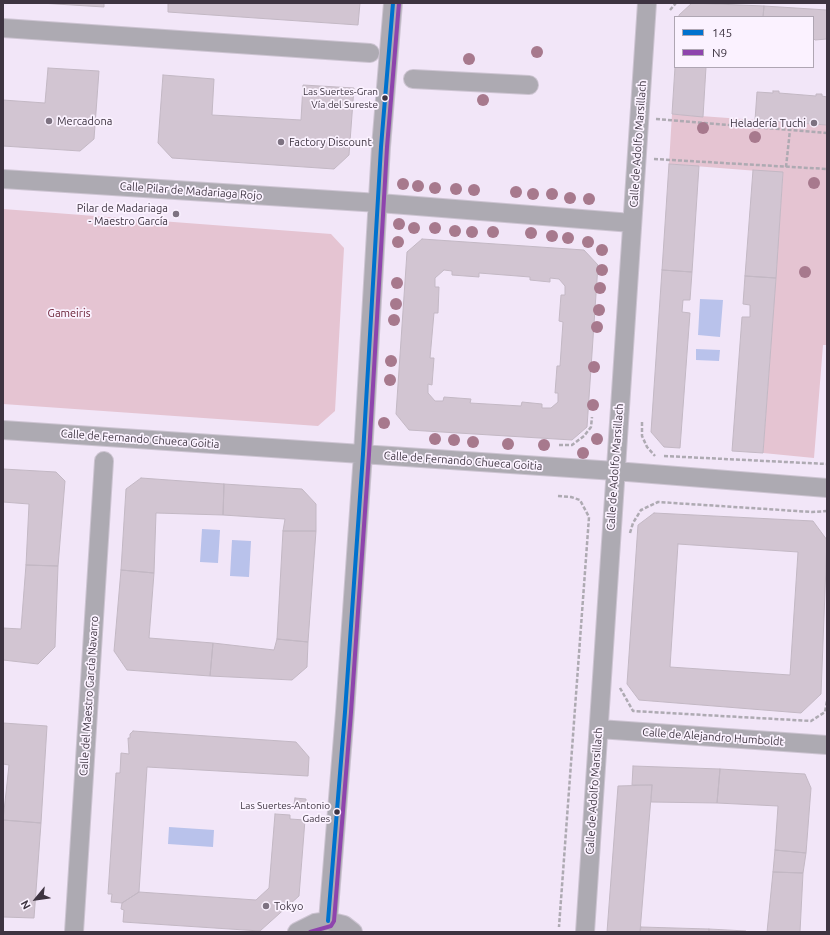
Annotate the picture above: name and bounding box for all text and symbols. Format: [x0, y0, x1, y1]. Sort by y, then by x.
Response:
legend [674, 16, 814, 68]
text: 145 [712, 26, 732, 39]
text: N9 [712, 46, 727, 59]
street label: Calle de Adolfo Marsillach [627, 80, 649, 208]
place label: Las Suertes-Gran Vía del Sureste [303, 86, 378, 110]
marker: Las Suertes-Gran Vía del Sureste [380, 93, 390, 103]
place label: Mercadona [57, 114, 112, 128]
marker: Mercadona [44, 116, 54, 126]
place label: Heladería Tuchi [730, 116, 806, 130]
marker: Heladería Tuchi [809, 118, 819, 128]
place label: Factory Discount [289, 135, 372, 149]
marker: Factory Discount [276, 137, 286, 147]
street label: Calle Pilar de Madariaga Rojo [119, 179, 263, 203]
place label: Pilar de Madariaga - Maestro García [77, 201, 168, 227]
marker: Pilar de Madariaga - Maestro García [171, 209, 181, 219]
park label: Gameiris [48, 306, 90, 320]
street label: Calle de Adolfo Marsillach [604, 403, 626, 531]
street label: Calle de Fernando Chueca Goitia [60, 427, 220, 451]
street label: Calle de Fernando Chueca Goitia [383, 449, 543, 473]
street label: Calle del Maestro García Navarro [77, 615, 101, 777]
street label: Calle de Alejandro Humboldt [642, 725, 784, 749]
street label: Calle de Adolfo Marsillach [583, 727, 605, 855]
place label: Las Suertes-Antonio Gades [240, 800, 330, 824]
marker: Las Suertes-Antonio Gades [332, 807, 342, 817]
north arrow [16, 879, 56, 919]
text: N [18, 898, 33, 911]
place label: Tokyo [274, 899, 303, 913]
marker: Tokyo [261, 901, 271, 911]

